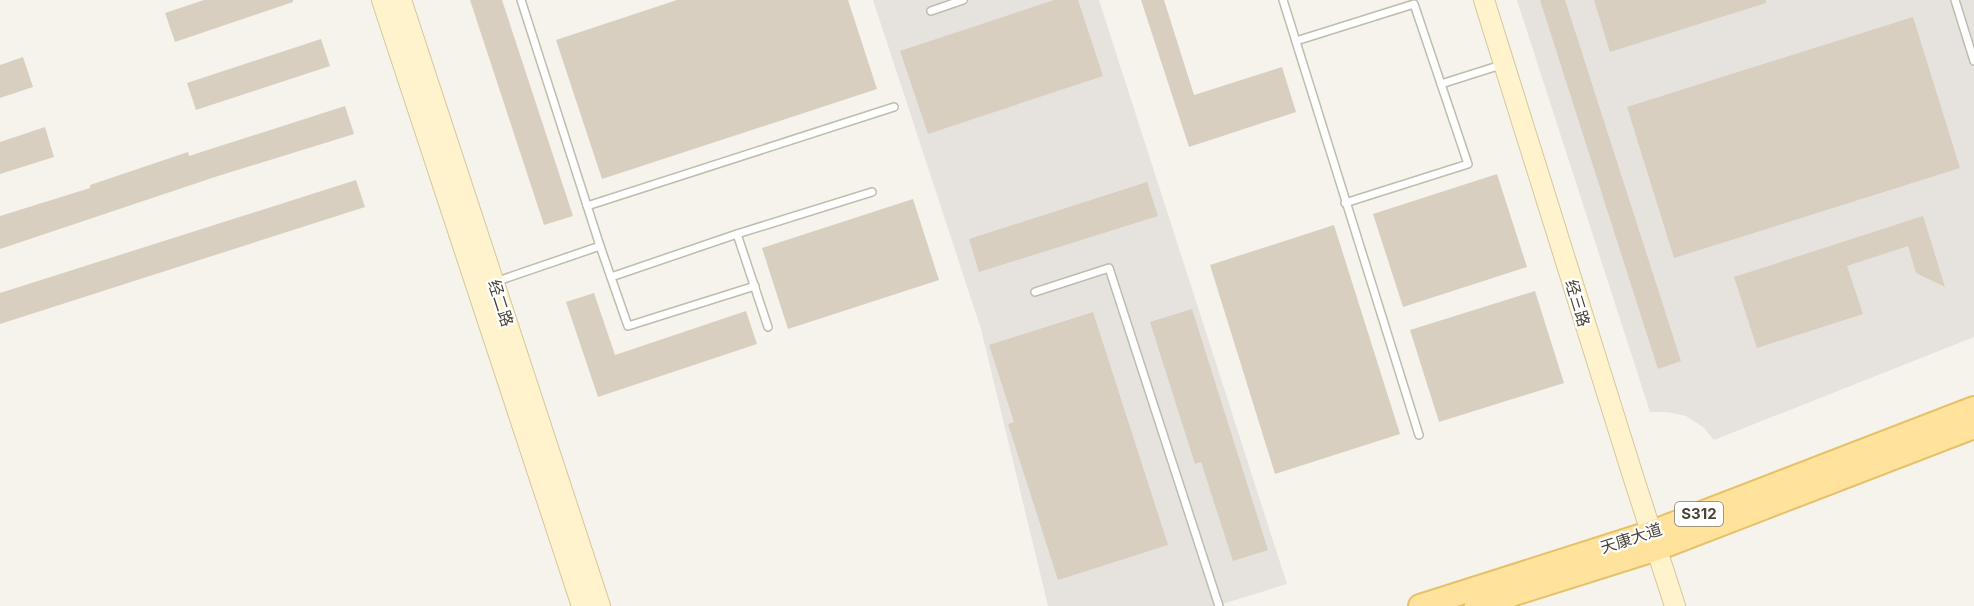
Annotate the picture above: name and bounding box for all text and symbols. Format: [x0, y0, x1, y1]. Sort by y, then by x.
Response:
street label: 经二路 [484, 277, 518, 329]
street label: 经三路 [1561, 277, 1595, 329]
road number: S312 [1675, 502, 1723, 526]
street label: 天康大道 [1597, 519, 1665, 557]

